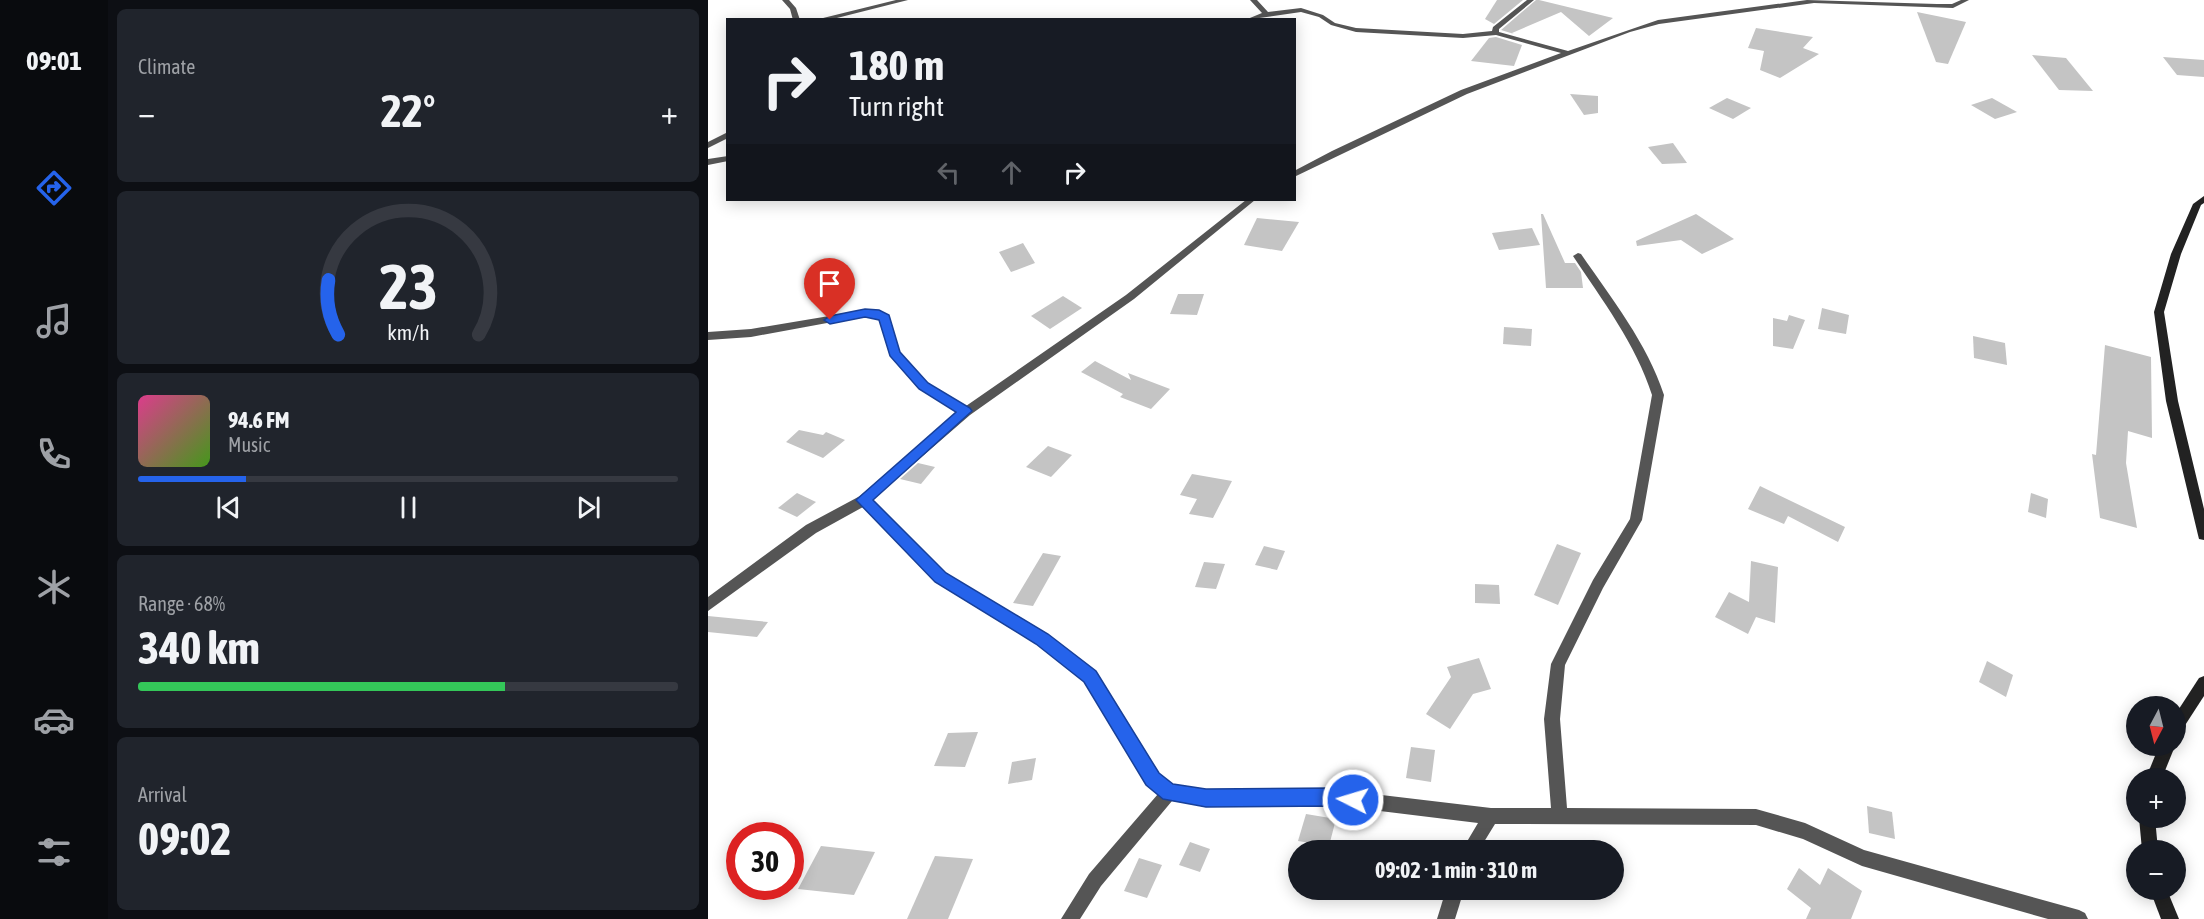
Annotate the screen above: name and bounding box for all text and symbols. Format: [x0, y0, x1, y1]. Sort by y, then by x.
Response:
text: 180 m [849, 41, 944, 89]
icon: right [750, 42, 828, 120]
text: 09:01 [26, 45, 82, 76]
text: Climate [138, 55, 195, 78]
text: 22° [381, 85, 435, 137]
text: Turn right [849, 91, 944, 122]
text: − [138, 93, 155, 131]
text: + [661, 93, 678, 131]
icon: left [932, 156, 965, 189]
icon: ahead [995, 156, 1028, 189]
icon: right [1058, 156, 1091, 189]
icon: directions [33, 167, 75, 209]
text: 23 [379, 251, 437, 322]
pin [804, 258, 855, 320]
icon: arrive [813, 267, 846, 300]
icon: music [33, 300, 75, 342]
text: km/h [387, 320, 429, 345]
text: 94.6 FM [228, 407, 290, 433]
icon: phone [33, 433, 75, 475]
text: Music [228, 433, 270, 456]
icon: previous [212, 491, 245, 524]
icon: pause [392, 491, 425, 524]
icon: next [572, 491, 605, 524]
icon: climate [33, 566, 75, 608]
text: Range · 68% [138, 592, 225, 615]
text: 340 km [138, 622, 260, 674]
north arrow [2126, 696, 2186, 756]
map controls [2126, 696, 2186, 900]
icon: car [33, 699, 75, 741]
position arrow [1321, 768, 1385, 832]
button: + [2126, 768, 2186, 828]
text: Arrival [138, 783, 187, 806]
text: 09:02 [138, 813, 232, 865]
speed limit sign: 30 [726, 822, 804, 900]
icon: filters [33, 831, 75, 873]
button: − [2126, 840, 2186, 900]
text: 09:02 · 1 min · 310 m [1375, 857, 1537, 883]

